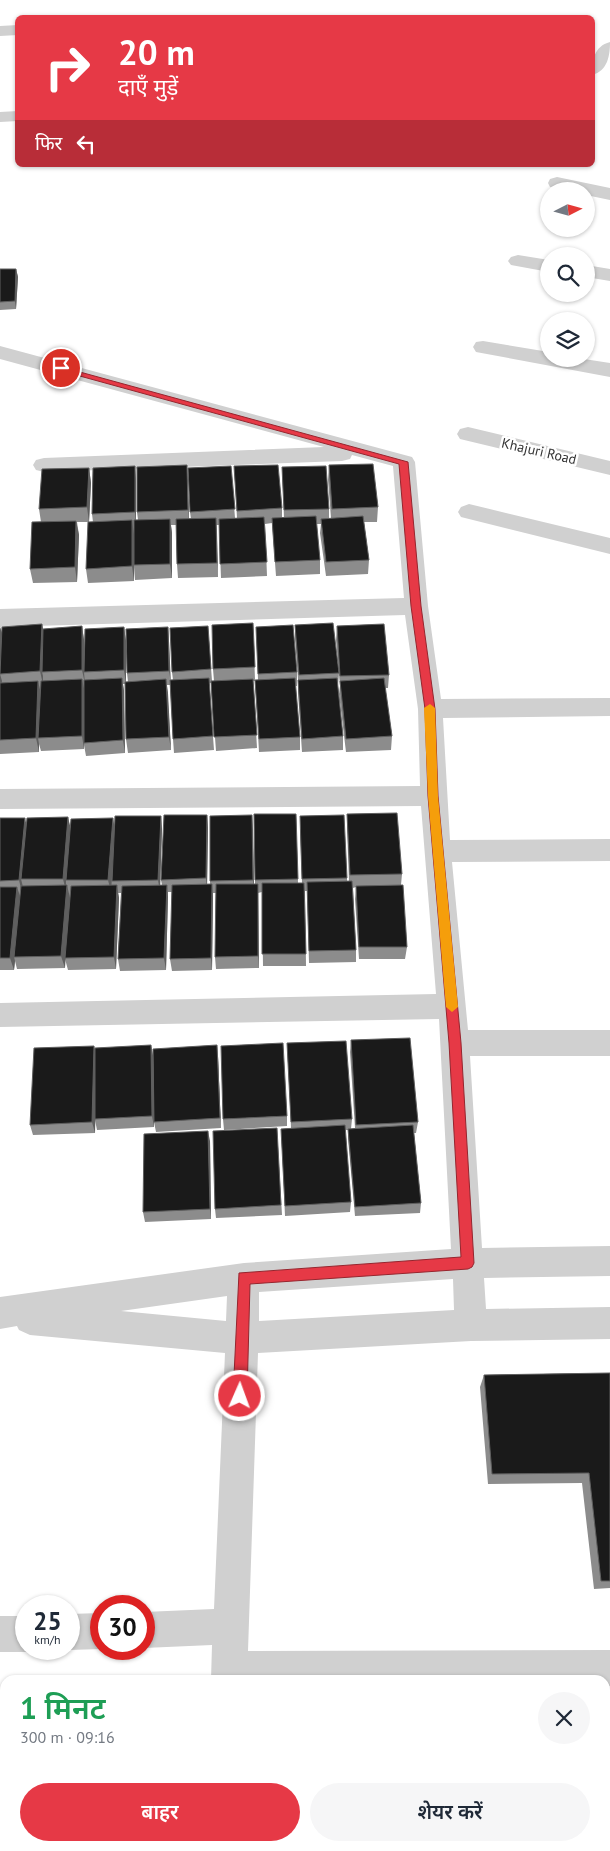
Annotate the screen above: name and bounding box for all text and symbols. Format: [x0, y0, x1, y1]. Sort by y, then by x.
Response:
text: 20 m [118, 29, 195, 75]
icon: right [35, 35, 100, 100]
text: दाएँ मुड़ें [118, 73, 178, 101]
icon: left [72, 130, 100, 158]
text: फिर [35, 131, 62, 155]
north arrow [540, 182, 595, 238]
map controls [540, 182, 595, 367]
button: search [540, 247, 595, 302]
button: layers [540, 312, 595, 367]
pin [40, 347, 82, 389]
icon: arrive [47, 354, 75, 382]
street label: Khajuri Road [500, 434, 578, 468]
position arrow [213, 1369, 265, 1421]
speed limit sign: 30 [90, 1595, 155, 1660]
text: 25 [33, 1605, 62, 1637]
text: km/h [34, 1632, 61, 1647]
text: 1 मिनट [20, 1688, 106, 1727]
button: close [538, 1692, 590, 1744]
text: 300 m · 09:16 [20, 1727, 115, 1747]
button: बाहर [20, 1783, 300, 1841]
button: शेयर करें [310, 1783, 590, 1841]

